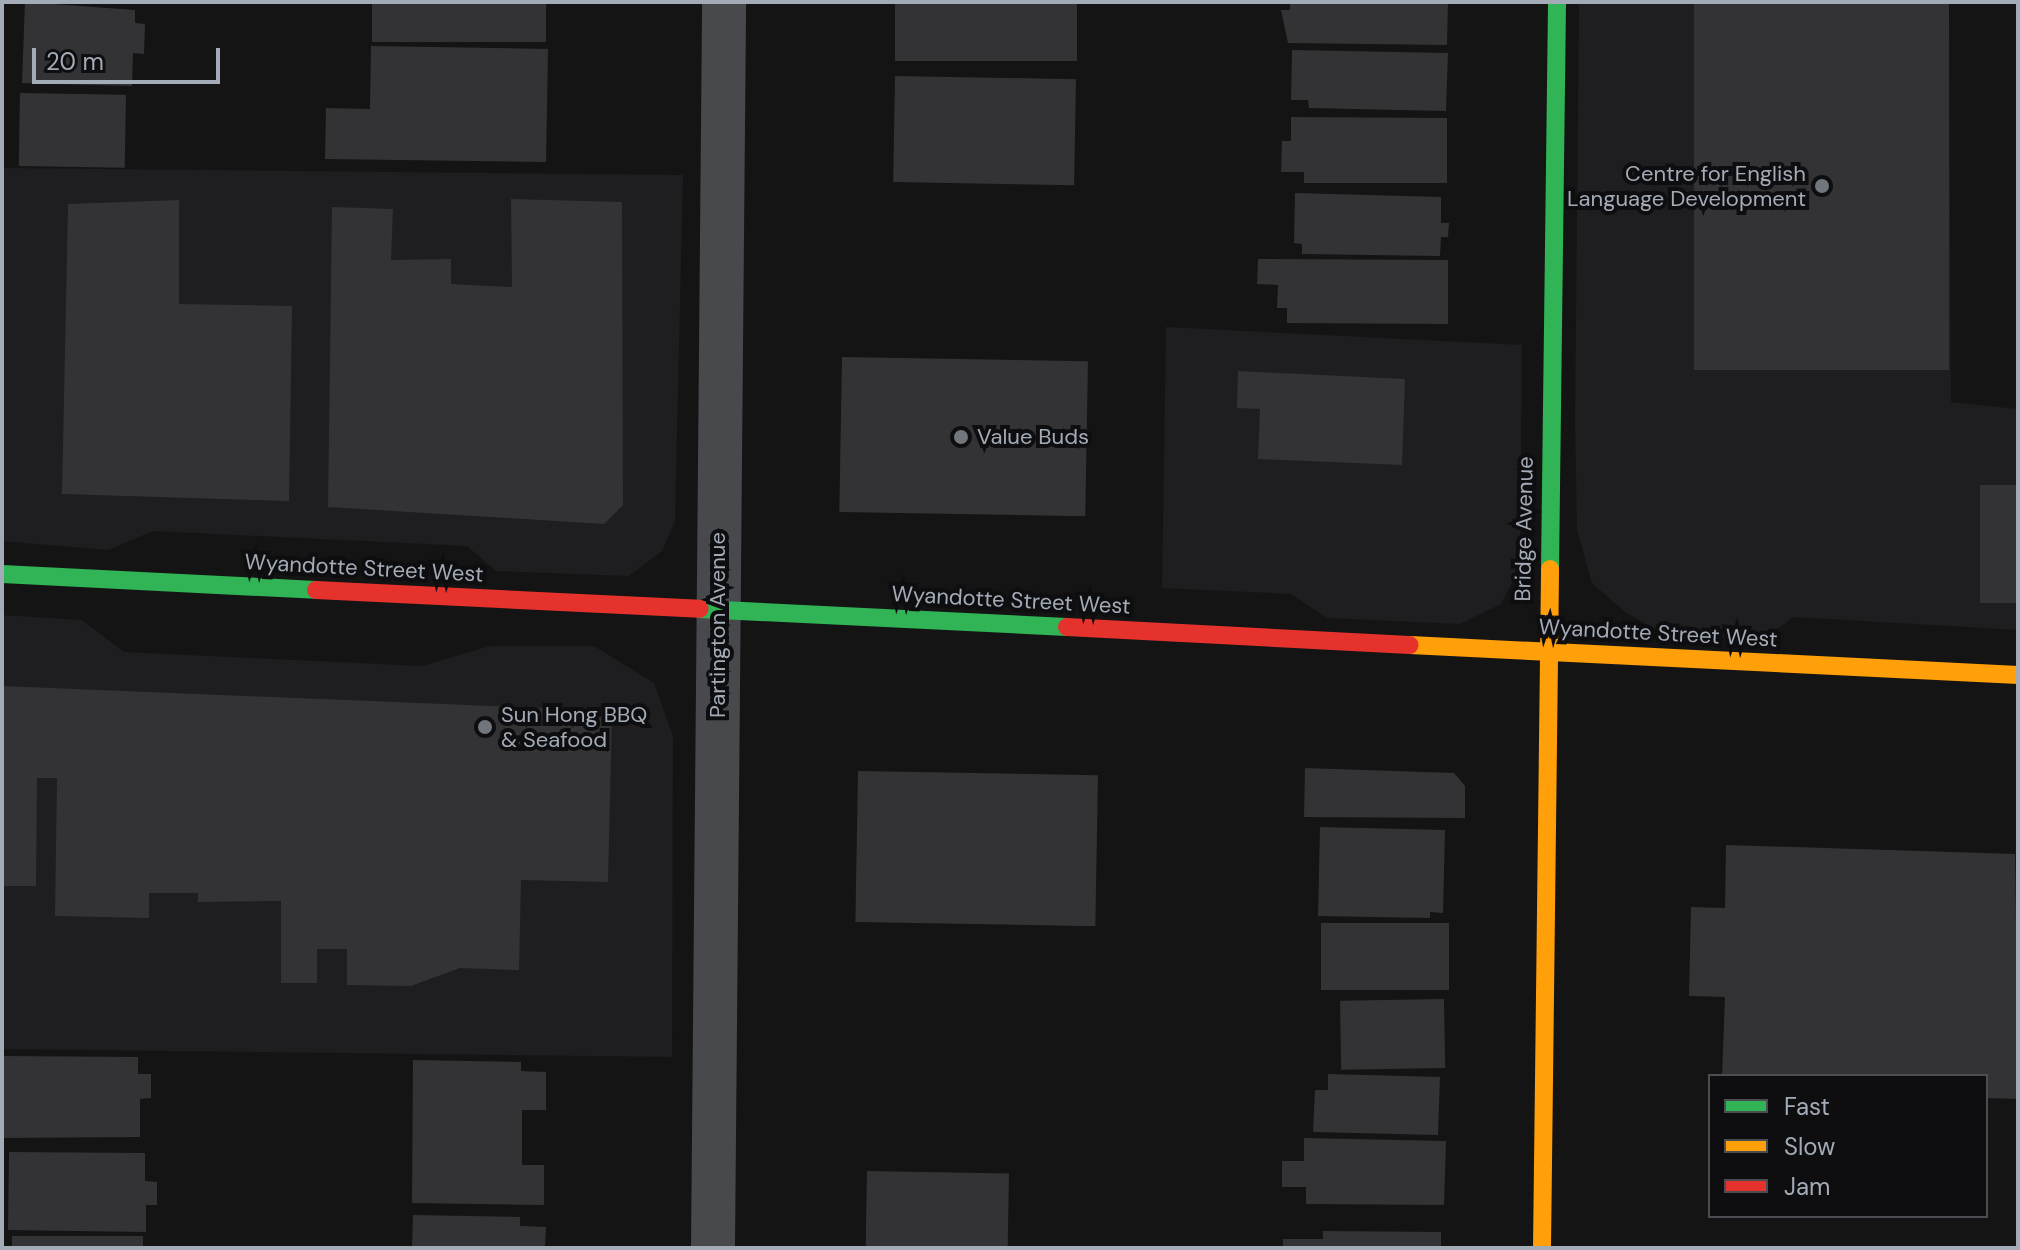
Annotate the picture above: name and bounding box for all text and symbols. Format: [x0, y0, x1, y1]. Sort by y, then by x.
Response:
scale bar [36, 32, 224, 82]
text: 20 m [46, 46, 104, 77]
place label: Centre for English Language Development [1567, 160, 1806, 212]
marker: Centre for English Language Development [1813, 177, 1831, 195]
place label: Value Buds [977, 424, 1089, 450]
marker: Value Buds [952, 428, 970, 446]
street label: Bridge Avenue [1510, 456, 1538, 602]
street label: Partington Avenue [705, 532, 731, 718]
street label: Wyandotte Street West [244, 549, 484, 587]
street label: Wyandotte Street West [891, 581, 1131, 619]
street label: Wyandotte Street West [1538, 614, 1778, 652]
place label: Sun Hong BBQ & Seafood [501, 701, 647, 752]
marker: Sun Hong BBQ & Seafood [476, 718, 494, 736]
legend [1708, 1074, 1988, 1218]
text: Fast [1784, 1091, 1830, 1122]
text: Slow [1784, 1131, 1835, 1162]
text: Jam [1784, 1171, 1830, 1202]

